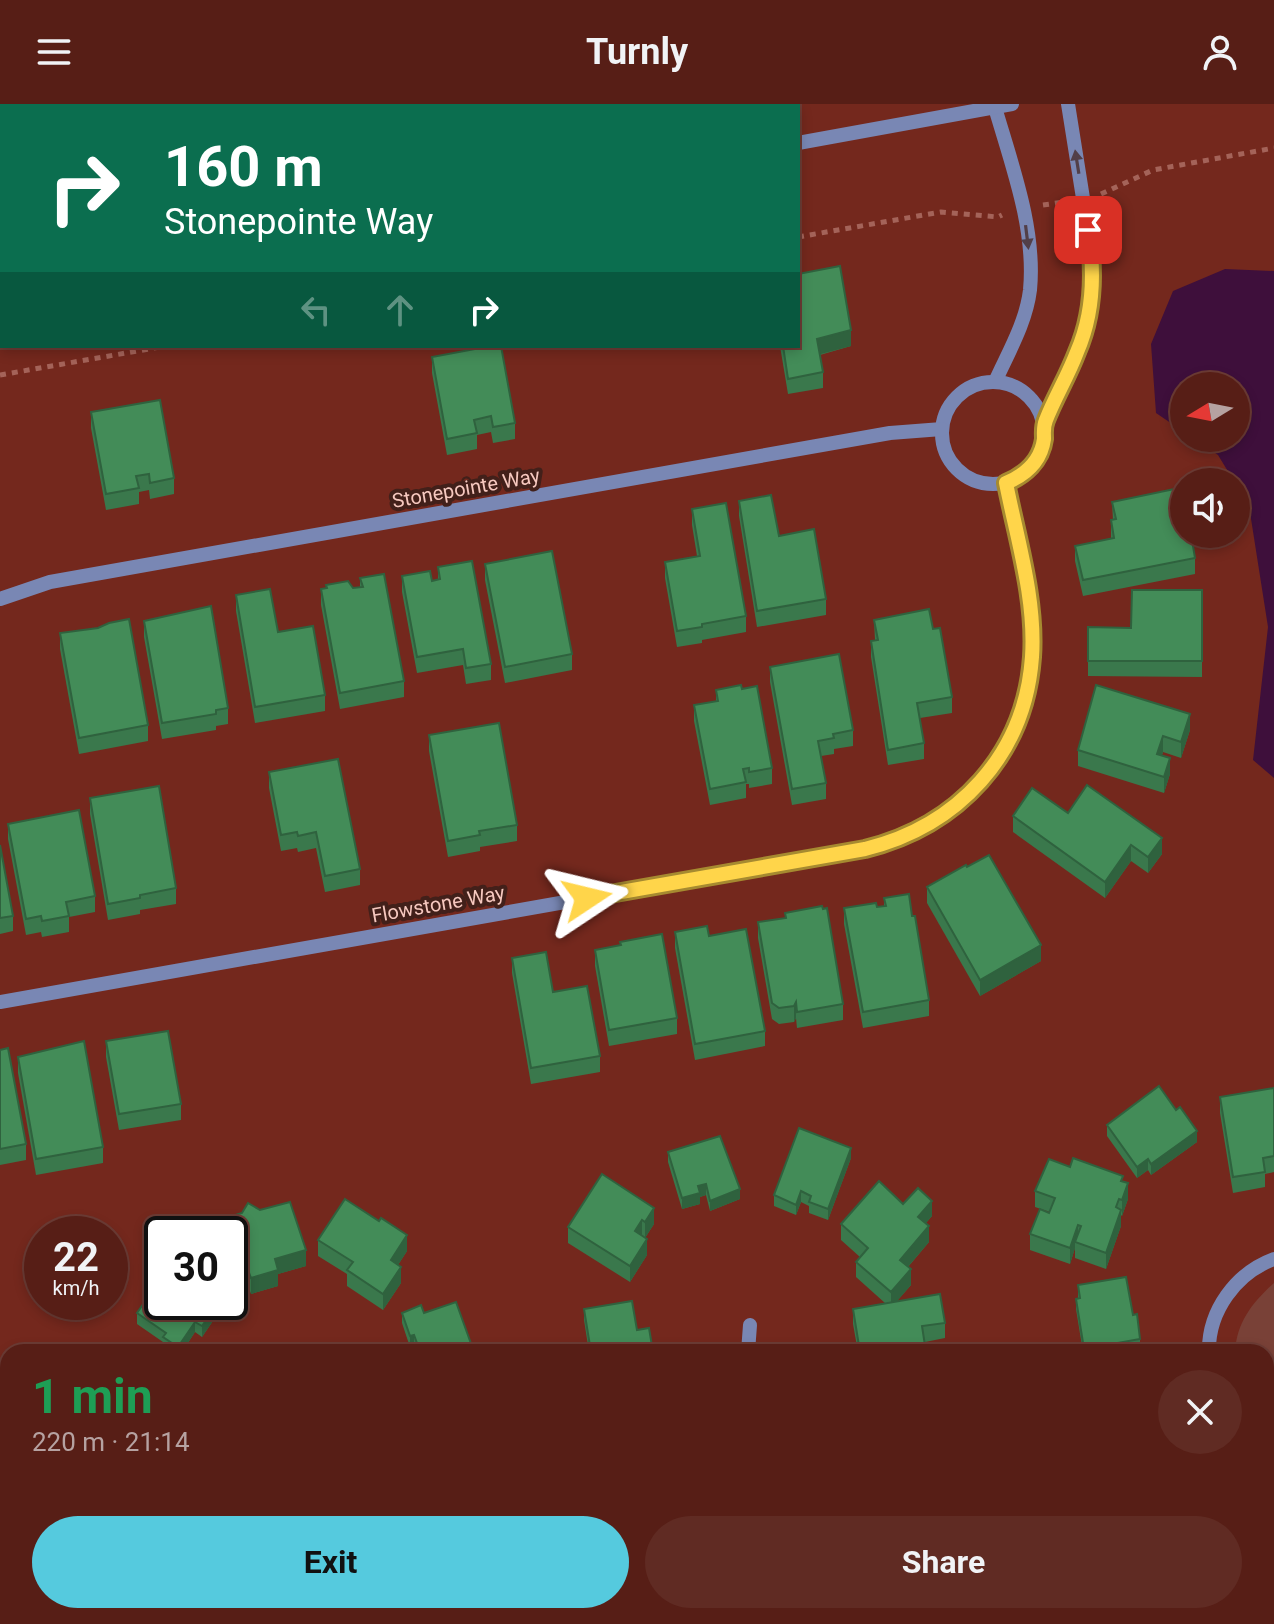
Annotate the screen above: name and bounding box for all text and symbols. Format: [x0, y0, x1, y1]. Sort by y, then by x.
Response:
icon: menu [32, 30, 76, 74]
icon: person [1198, 30, 1242, 74]
text: Turnly [586, 31, 688, 73]
text: 160 m [164, 134, 323, 200]
icon: right [32, 136, 136, 240]
one-way arrow [1070, 149, 1083, 174]
pin [1054, 196, 1122, 264]
text: Stonepointe Way [164, 201, 433, 243]
icon: arrive [1066, 208, 1110, 252]
one-way arrow [1021, 225, 1034, 250]
icon: left [294, 288, 338, 332]
icon: ahead [378, 288, 422, 332]
icon: right [462, 288, 506, 332]
north arrow [1170, 372, 1250, 452]
map controls [1170, 372, 1250, 548]
street label: Stonepointe Way [390, 463, 542, 513]
button: sound [1170, 468, 1250, 548]
position arrow [545, 856, 629, 940]
street label: Flowstone Way [370, 880, 507, 928]
speed limit sign: 30 [144, 1216, 248, 1320]
text: 22 [53, 1234, 99, 1281]
text: km/h [53, 1276, 99, 1300]
text: 1 min [32, 1368, 153, 1425]
button: close [1158, 1370, 1242, 1454]
text: 220 m · 21:14 [32, 1427, 190, 1457]
button: Exit [32, 1516, 629, 1608]
button: Share [645, 1516, 1242, 1608]

